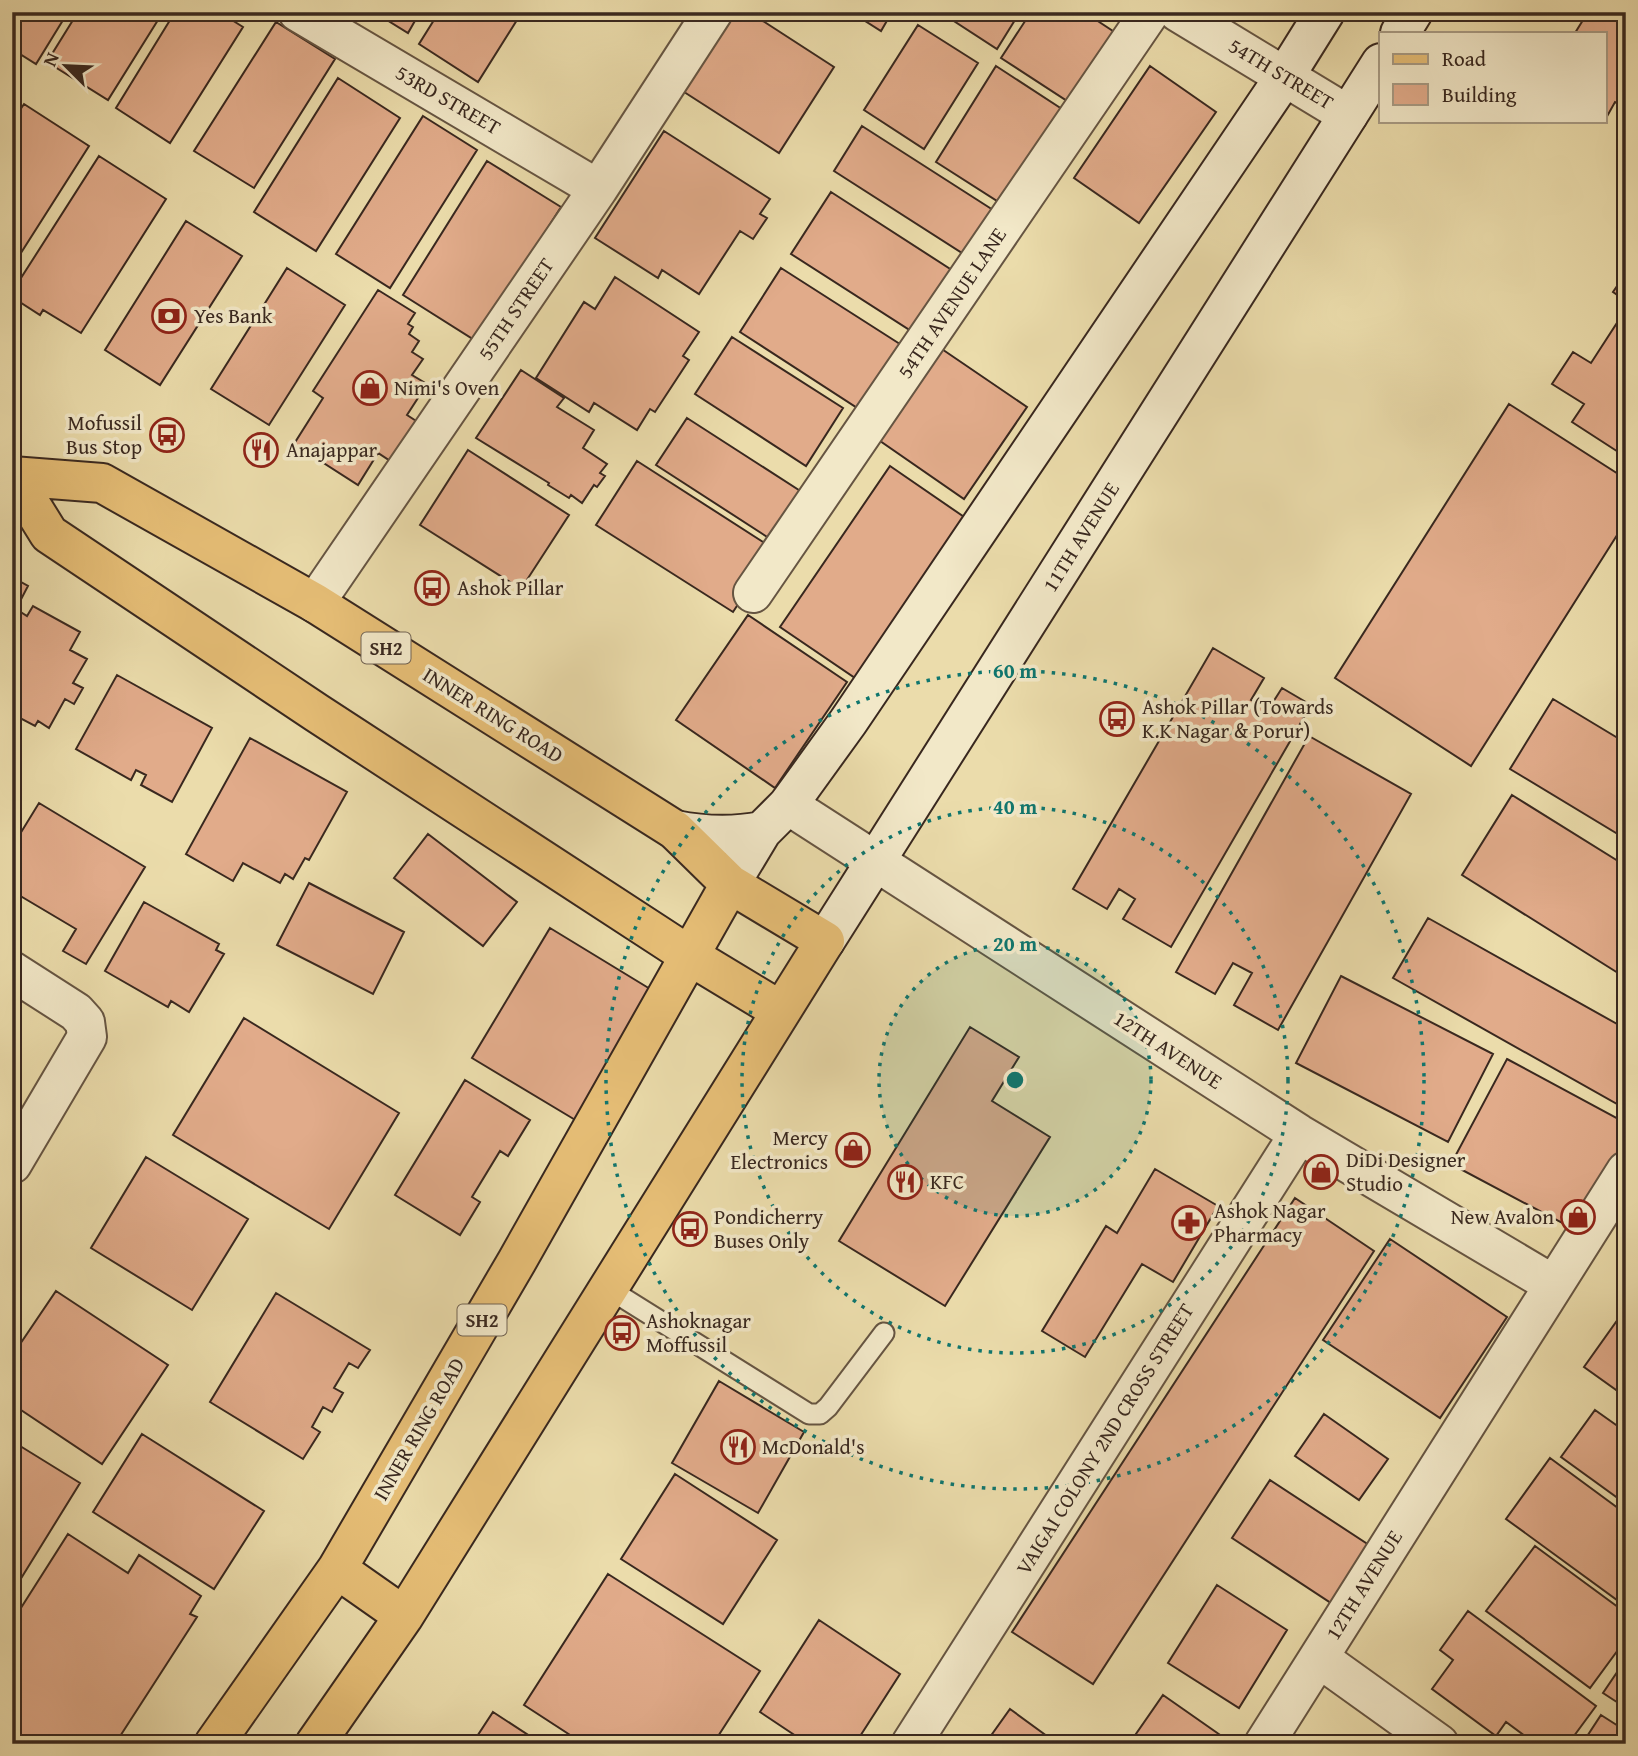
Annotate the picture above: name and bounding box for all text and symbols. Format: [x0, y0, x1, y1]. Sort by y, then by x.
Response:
street label: 54TH STREET [1223, 30, 1340, 117]
north arrow [32, 32, 102, 102]
legend [1379, 32, 1606, 122]
text: Road [1442, 43, 1487, 74]
text: N [35, 47, 66, 71]
street label: 53RD STREET [390, 57, 507, 142]
text: Building [1442, 79, 1517, 110]
street label: 54TH AVENUE LANE [889, 221, 1014, 384]
street label: 55TH STREET [470, 251, 561, 366]
bank icon: Yes Bank [150, 297, 188, 335]
place label: Yes Bank [194, 300, 273, 331]
shop icon: Nimi's Oven [351, 369, 389, 407]
place label: Nimi's Oven [394, 372, 500, 403]
place label: Mofussil Bus Stop [66, 407, 142, 462]
bus stop icon: Mofussil Bus Stop [148, 416, 186, 454]
restaurant icon: Anajappar [242, 431, 280, 469]
place label: Anajappar [286, 434, 378, 465]
street label: 11TH AVENUE [1035, 476, 1127, 598]
bus stop icon: Ashok Pillar [413, 569, 451, 607]
place label: Ashok Pillar [457, 572, 564, 603]
road number: SH2 [362, 632, 410, 664]
text: 60 m [993, 655, 1037, 686]
street label: INNER RING ROAD [417, 659, 569, 770]
place label: Ashok Pillar (Towards K.K Nagar & Porur) [1142, 691, 1334, 746]
bus stop icon: Ashok Pillar (Towards K.K Nagar & Porur) [1098, 700, 1136, 738]
text: 40 m [993, 791, 1037, 822]
text: 20 m [993, 928, 1037, 959]
street label: 12TH AVENUE [1108, 1003, 1229, 1097]
centre of rings [1003, 1068, 1027, 1092]
place label: Mercy Electronics [731, 1122, 829, 1177]
shop icon: Mercy Electronics [834, 1131, 872, 1169]
place label: DiDi Designer Studio [1346, 1144, 1466, 1199]
shop icon: DiDi Designer Studio [1302, 1153, 1340, 1191]
restaurant icon: KFC [886, 1163, 924, 1201]
place label: KFC [930, 1166, 964, 1197]
place label: Ashok Nagar Pharmacy [1214, 1195, 1326, 1250]
shop icon: New Avalon [1559, 1198, 1597, 1236]
place label: Pondicherry Buses Only [714, 1201, 824, 1256]
place label: New Avalon [1451, 1201, 1554, 1232]
pharmacy icon: Ashok Nagar Pharmacy [1170, 1204, 1208, 1242]
bus stop icon: Pondicherry Buses Only [671, 1210, 709, 1248]
street label: VAIGAI COLONY 2ND CROSS STREET [1008, 1297, 1201, 1580]
road number: SH2 [458, 1304, 506, 1336]
place label: Ashoknagar Moffussil [646, 1305, 751, 1360]
bus stop icon: Ashoknagar Moffussil [603, 1314, 641, 1352]
street label: INNER RING ROAD [365, 1352, 472, 1506]
restaurant icon: McDonald's [719, 1428, 757, 1466]
place label: McDonald's [762, 1431, 865, 1462]
street label: 12TH AVENUE [1318, 1524, 1410, 1646]

